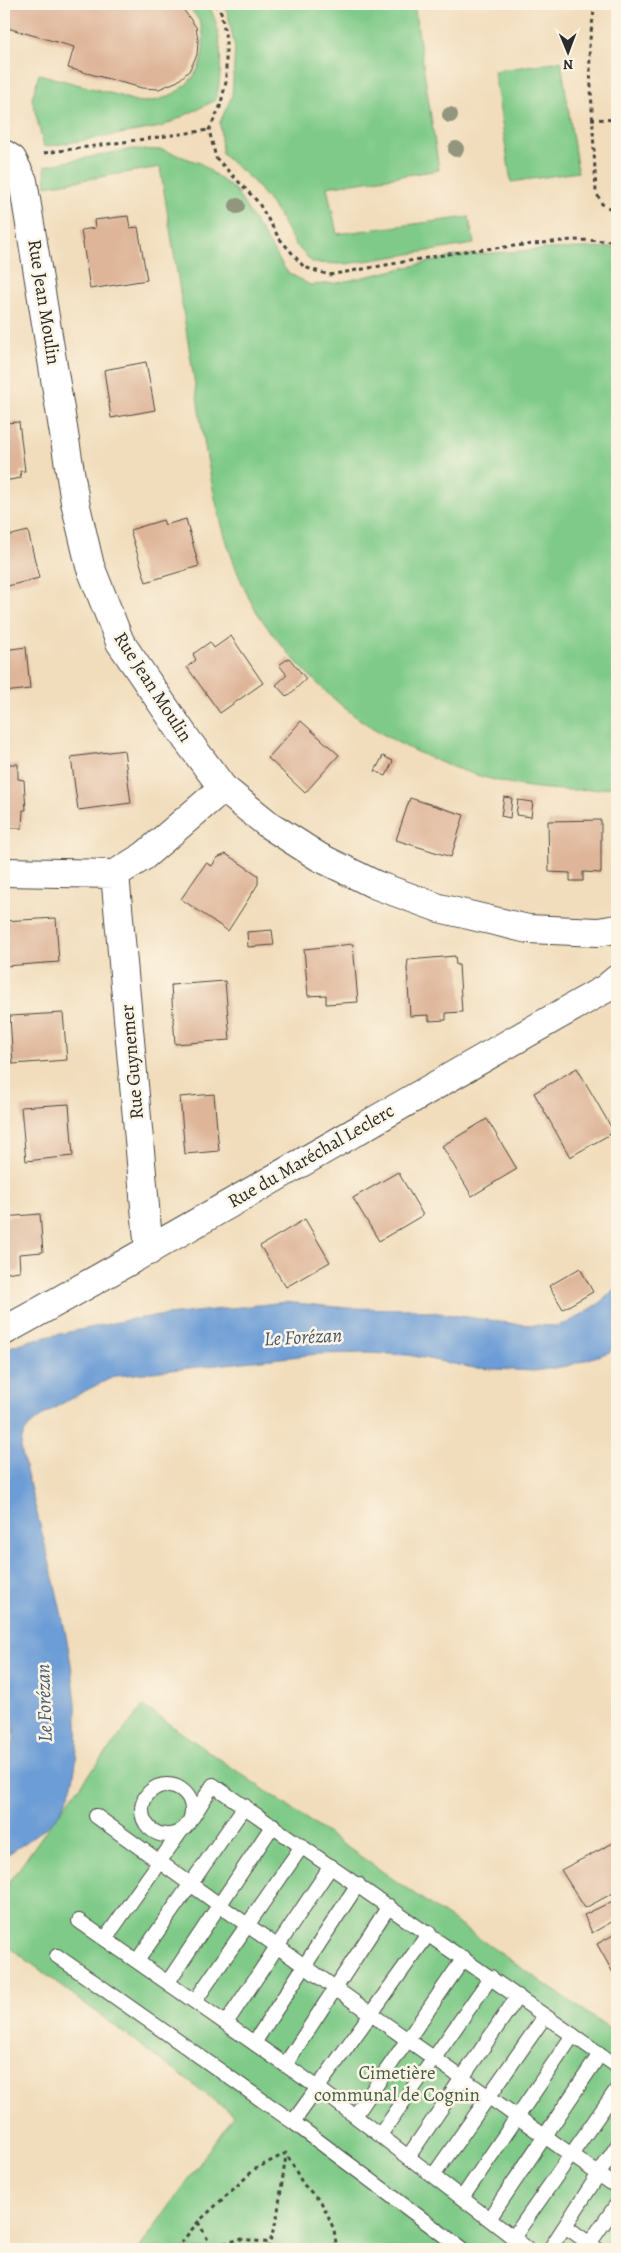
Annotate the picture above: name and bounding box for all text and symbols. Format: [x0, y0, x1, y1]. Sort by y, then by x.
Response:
north arrow [544, 28, 594, 78]
text: N [563, 55, 573, 74]
street label: Rue Jean Moulin [21, 238, 67, 366]
street label: Rue Jean Moulin [108, 627, 198, 747]
street label: Rue Guynemer [114, 1004, 150, 1120]
street label: Rue du Maréchal Leclerc [223, 1098, 399, 1214]
water label: Le Forézan [263, 1321, 343, 1353]
water label: Le Forézan [29, 1663, 59, 1743]
park label: Cimetière communal de Cognin [314, 2060, 480, 2108]

